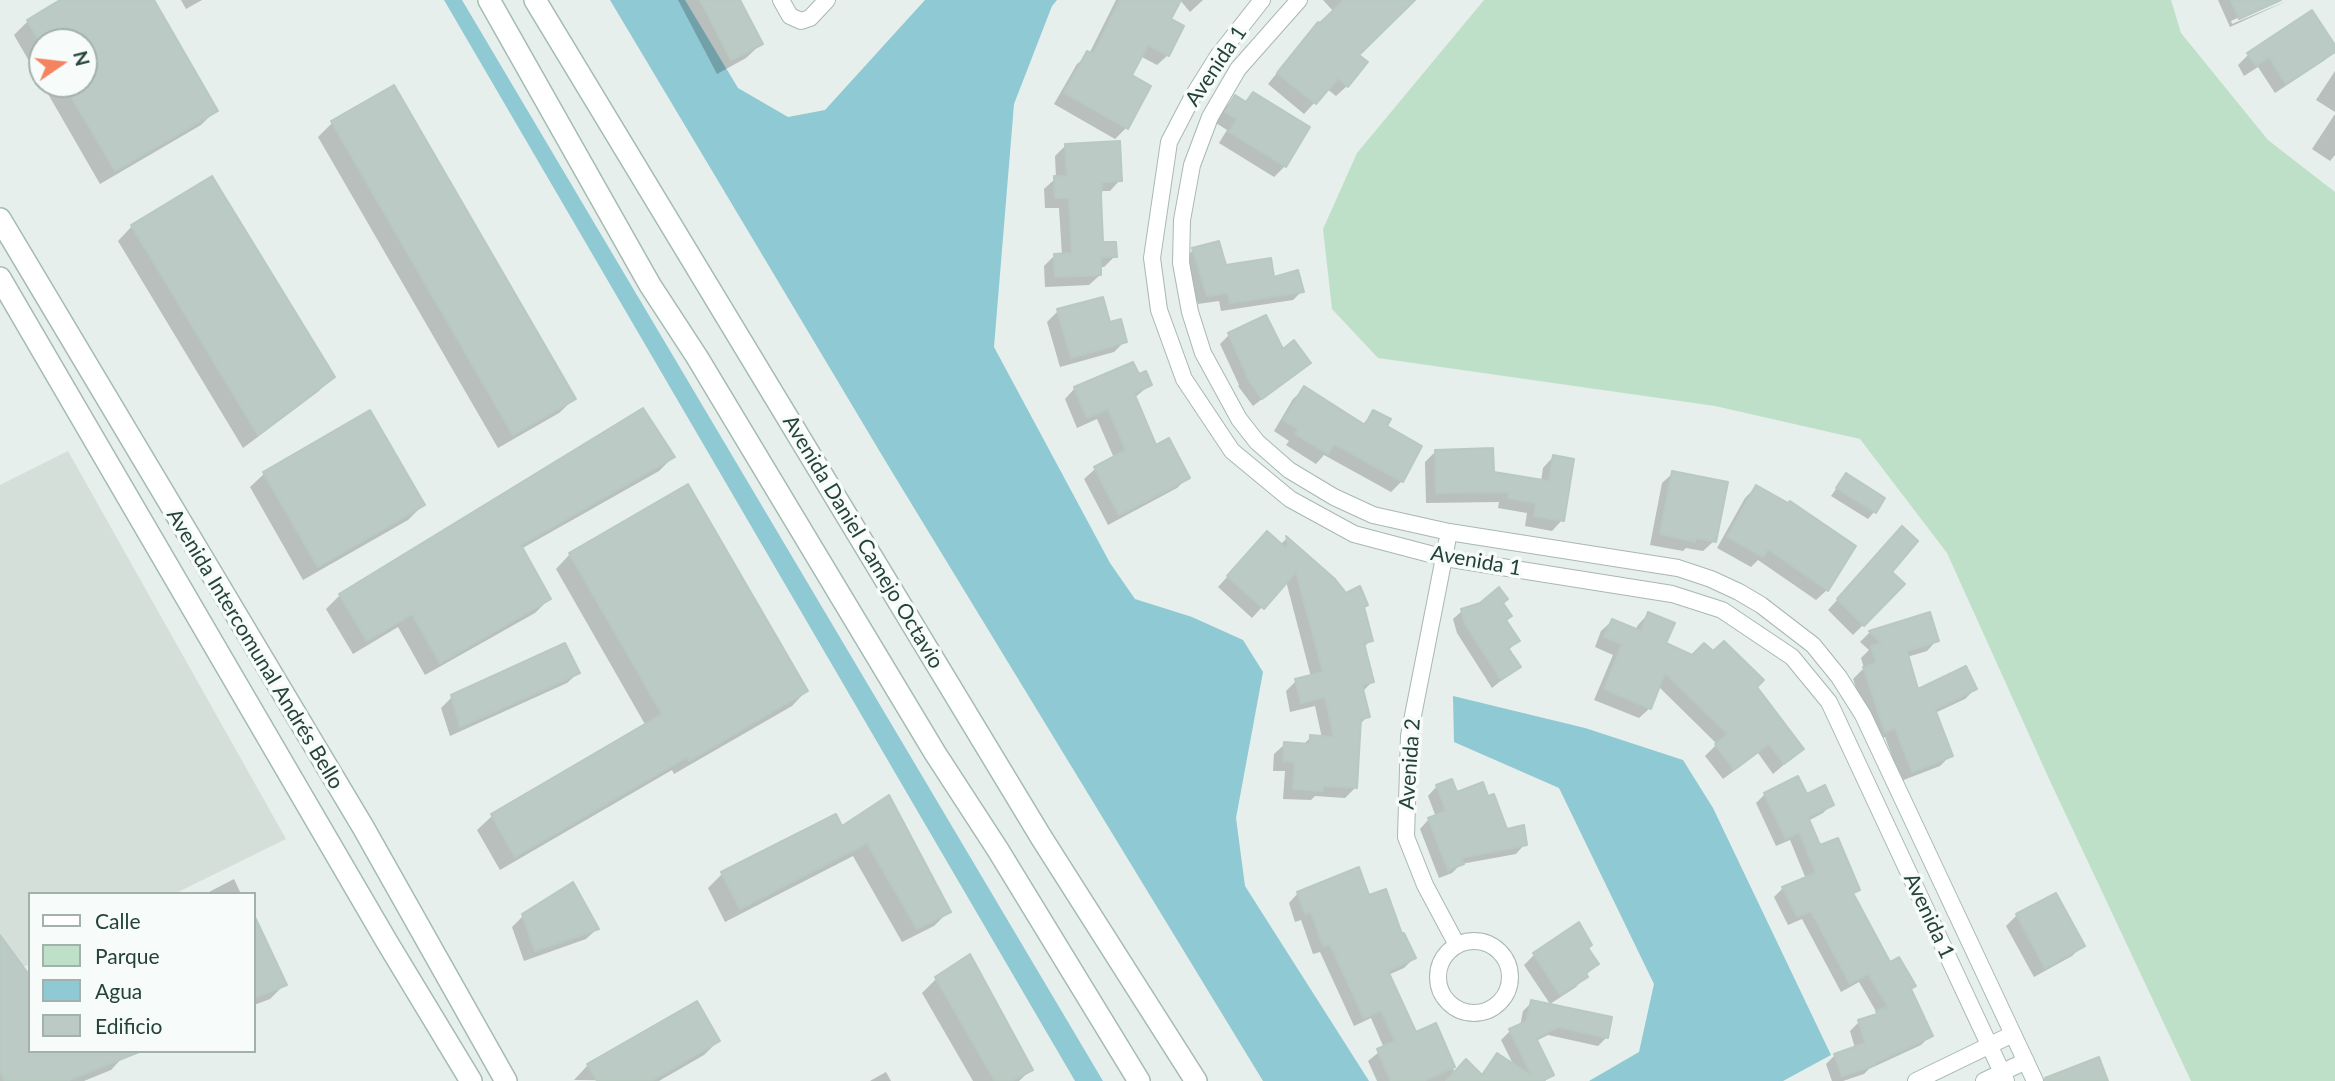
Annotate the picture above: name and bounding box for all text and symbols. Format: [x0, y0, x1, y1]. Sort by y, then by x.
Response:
street label: Avenida 1 [1180, 21, 1252, 111]
north arrow [28, 28, 98, 98]
text: N [69, 48, 95, 68]
street label: Avenida Daniel Camejo Octavio [777, 411, 949, 673]
street label: Avenida Intercomunal Andrés Bello [161, 504, 349, 794]
street label: Avenida 1 [1429, 541, 1523, 581]
street label: Avenida 2 [1394, 717, 1426, 811]
street label: Avenida 1 [1898, 869, 1960, 963]
legend [28, 892, 256, 1053]
text: Calle [95, 908, 140, 933]
text: Parque [95, 943, 160, 968]
text: Agua [95, 978, 142, 1003]
text: Edificio [95, 1013, 162, 1038]

